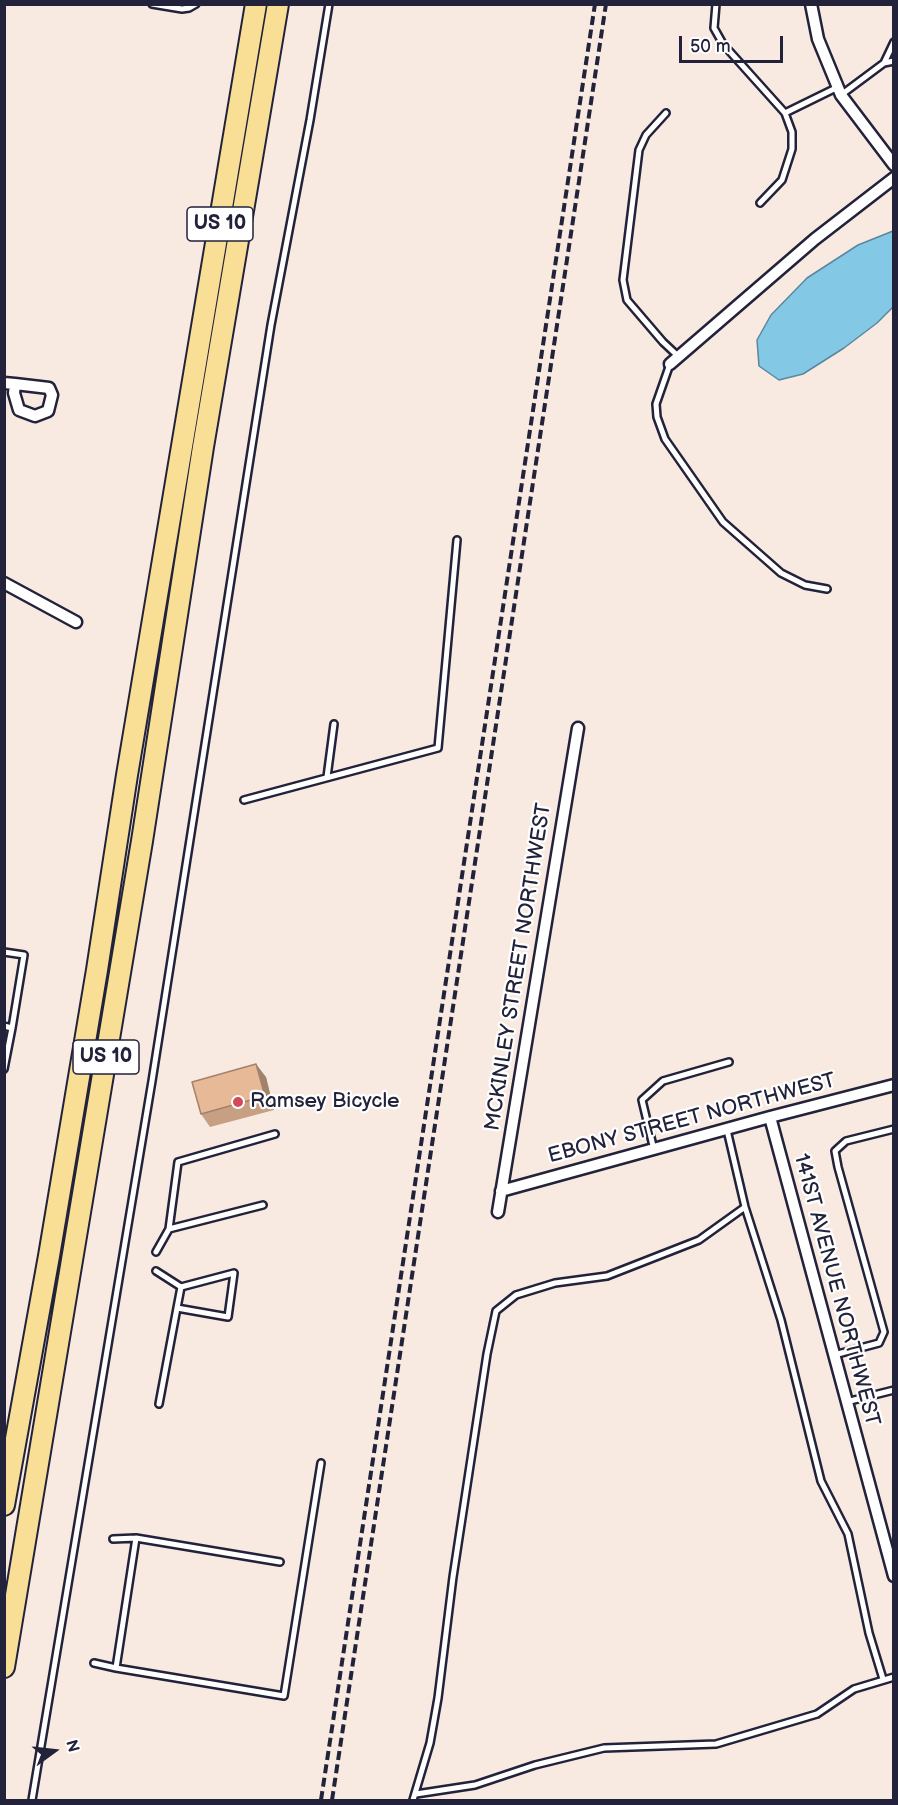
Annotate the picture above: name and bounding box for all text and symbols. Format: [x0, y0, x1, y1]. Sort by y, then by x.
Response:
scale bar [682, 24, 786, 62]
text: 50 m [690, 36, 731, 57]
road number: US 10 [187, 207, 253, 241]
street label: MCKINLEY STREET NORTHWEST [481, 801, 557, 1133]
road number: US 10 [73, 1040, 139, 1074]
street label: EBONY STREET NORTHWEST [545, 1068, 839, 1170]
place label: Ramsey Bicycle [250, 1089, 399, 1115]
marker: Ramsey Bicycle [231, 1095, 245, 1109]
street label: 141ST AVENUE NORTHWEST [787, 1151, 885, 1429]
north arrow [24, 1721, 84, 1781]
text: N [61, 1738, 83, 1754]

